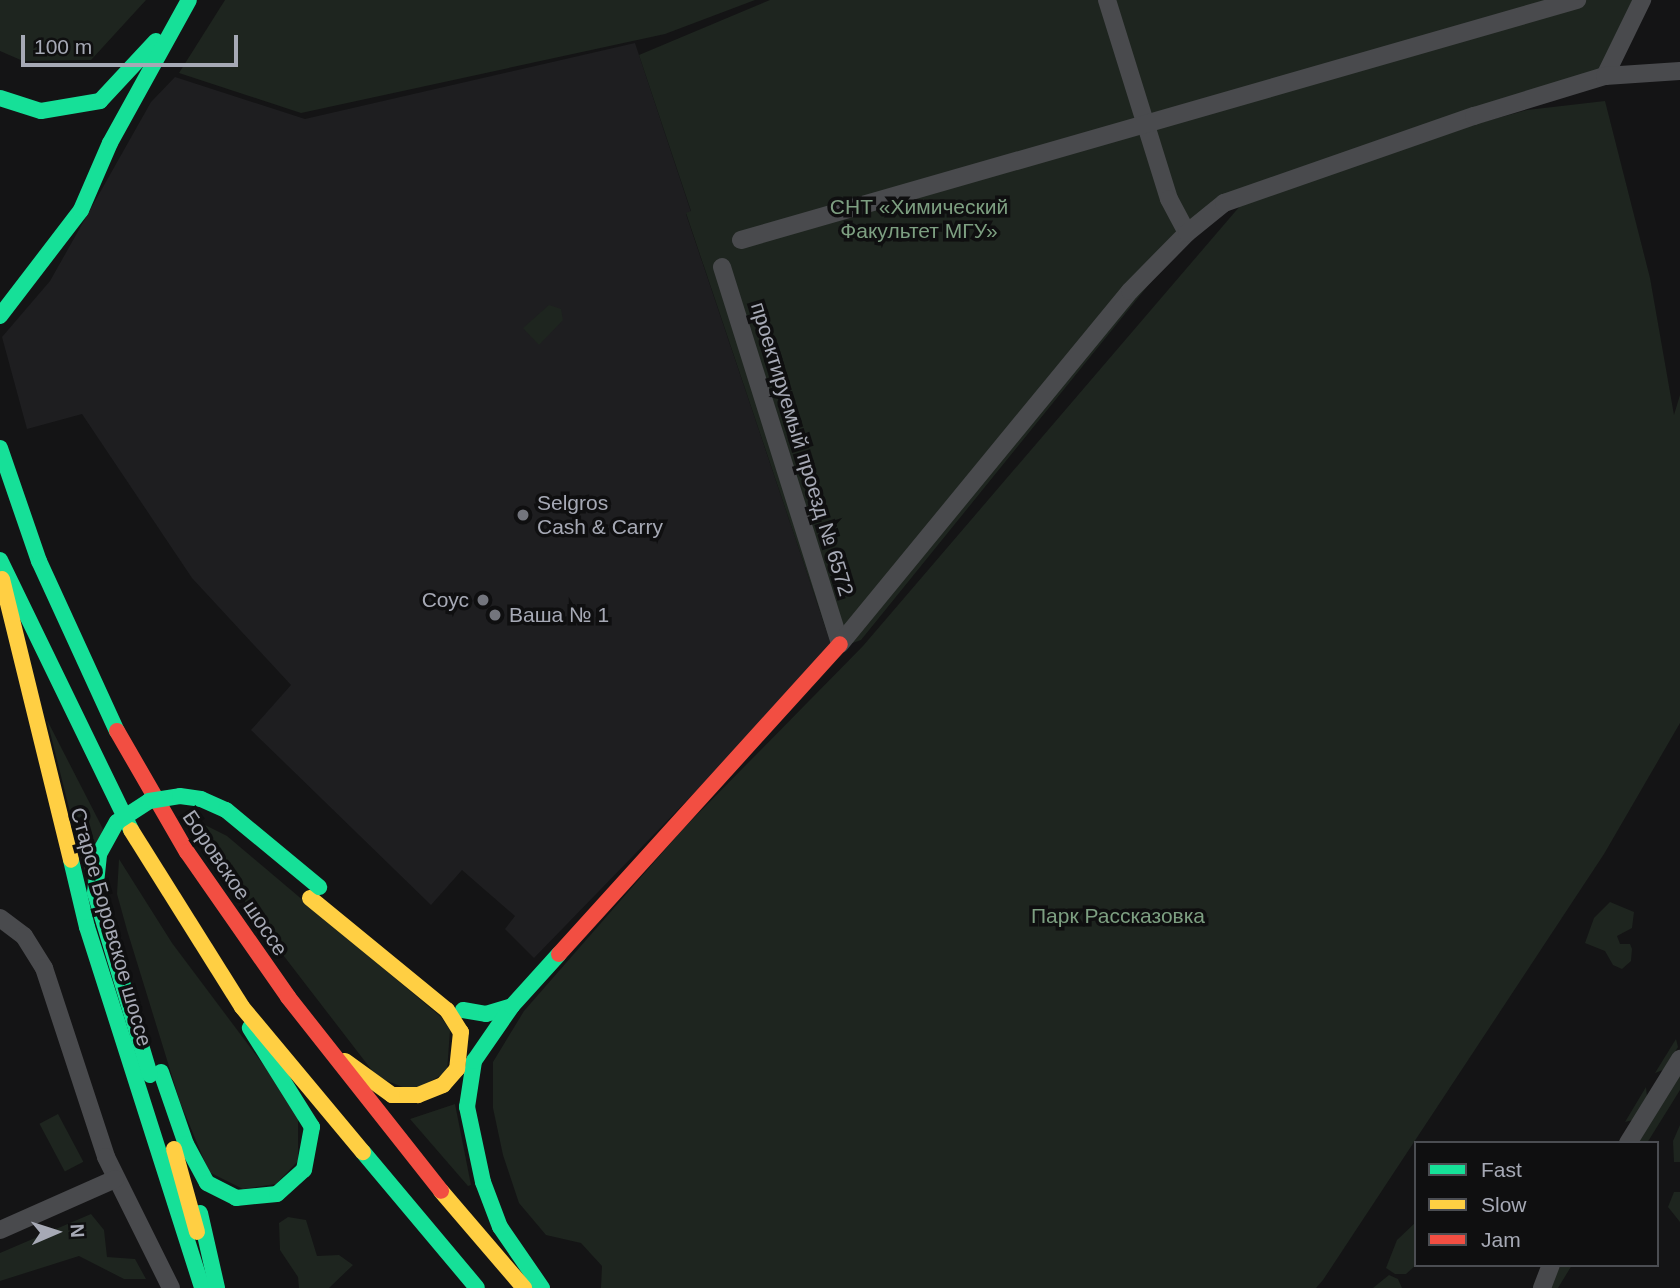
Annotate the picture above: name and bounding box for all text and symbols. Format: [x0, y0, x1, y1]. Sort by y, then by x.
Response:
scale bar [24, 21, 242, 65]
text: 100 m [34, 35, 92, 58]
park label: СНТ «Химический Факультет МГУ» [830, 194, 1008, 244]
street label: проектируемый проезд № 6572 [745, 299, 859, 599]
place label: Selgros Cash & Carry [537, 490, 663, 540]
marker: Selgros Cash & Carry [515, 507, 531, 523]
place label: Соус [422, 587, 469, 613]
marker: Соус [475, 592, 491, 608]
place label: Ваша № 1 [509, 602, 609, 628]
marker: Ваша № 1 [487, 607, 503, 623]
street label: Старое Боровское шоссе [65, 805, 157, 1049]
street label: Боровское шоссе [177, 805, 293, 961]
park label: Парк Рассказовка [1031, 903, 1205, 929]
legend [1414, 1141, 1659, 1267]
text: Fast [1481, 1158, 1522, 1181]
text: Slow [1481, 1193, 1527, 1216]
north arrow [21, 1197, 91, 1267]
text: N [67, 1223, 88, 1238]
text: Jam [1481, 1228, 1521, 1251]

